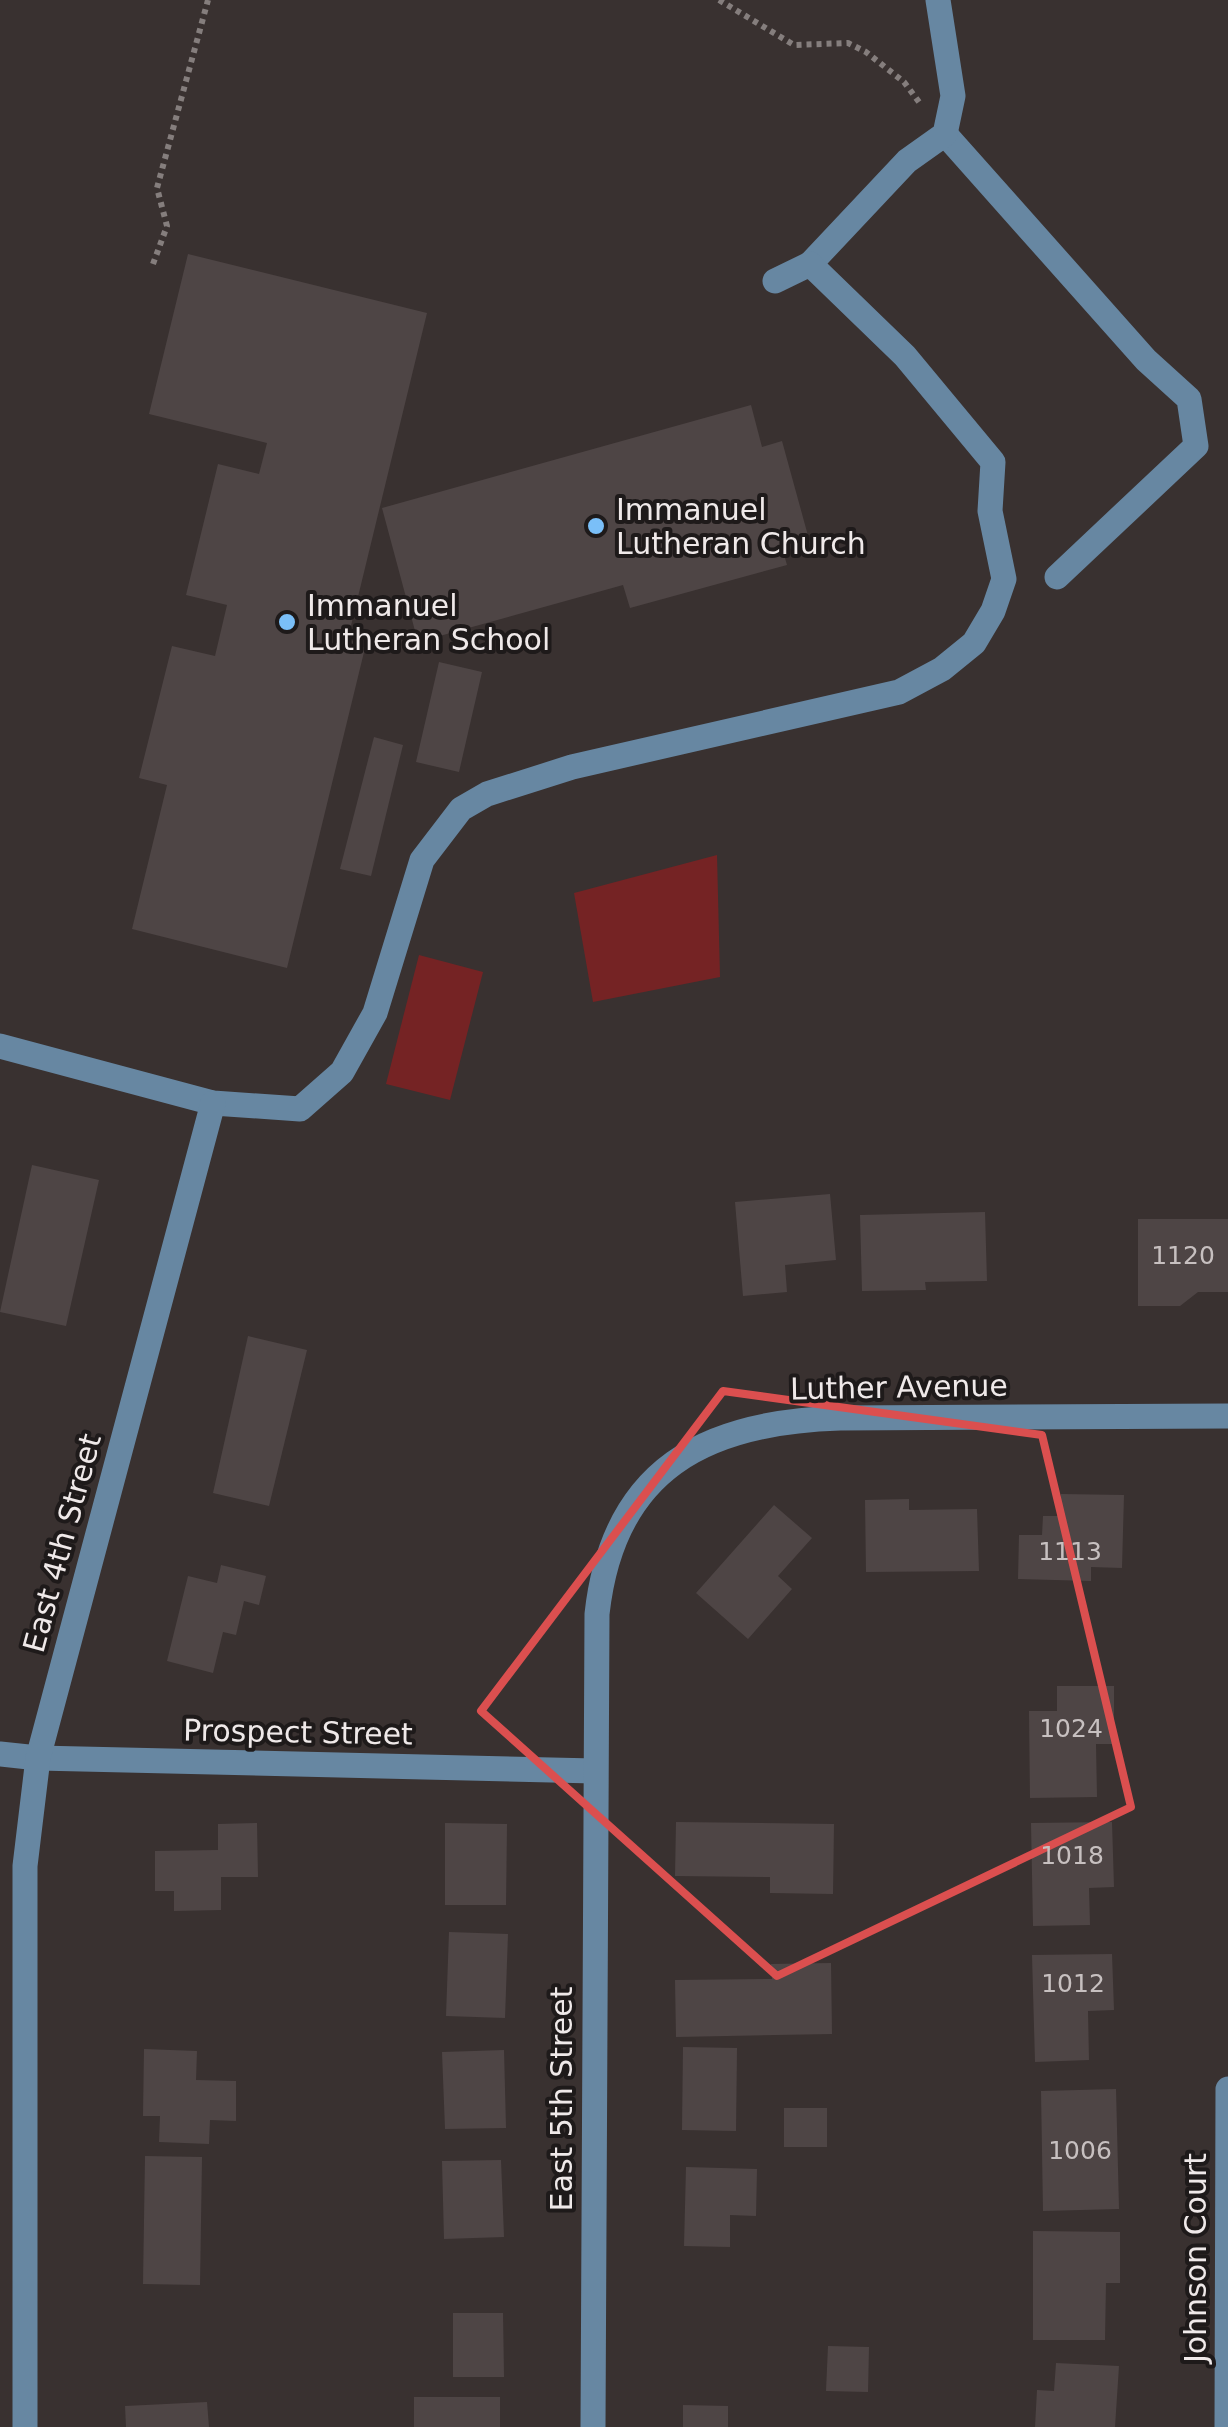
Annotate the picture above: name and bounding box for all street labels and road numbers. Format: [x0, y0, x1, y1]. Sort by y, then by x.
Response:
street label: Luther Avenue [790, 1368, 1008, 1406]
street label: East 4th Street [16, 1430, 108, 1656]
street label: Prospect Street [183, 1712, 413, 1752]
street label: East 5th Street [544, 1986, 579, 2211]
street label: Johnson Court [1178, 2153, 1213, 2365]

